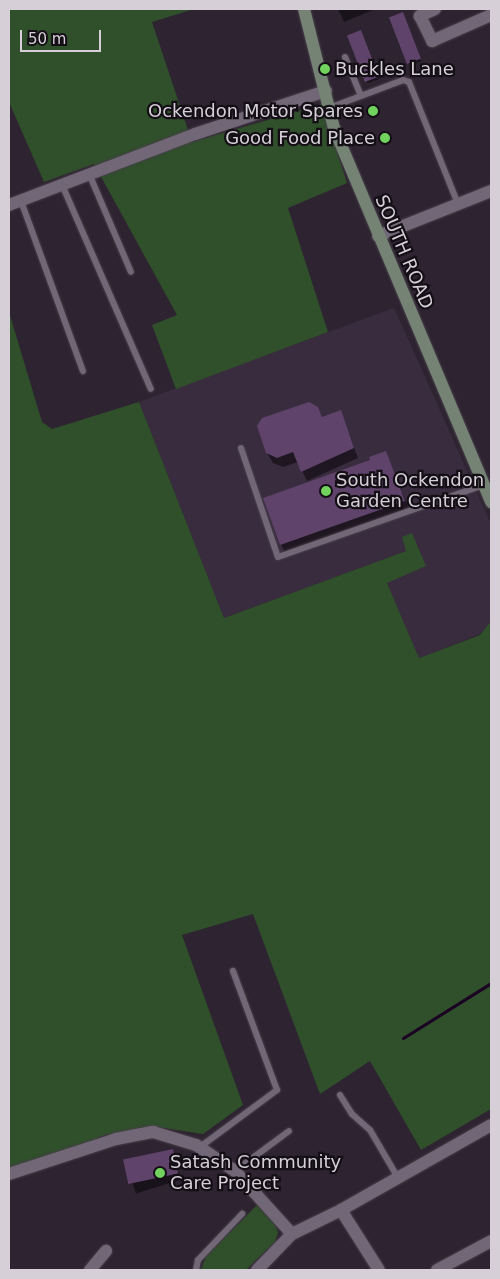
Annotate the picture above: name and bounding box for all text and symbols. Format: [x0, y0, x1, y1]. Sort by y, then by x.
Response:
scale bar [22, 20, 104, 52]
text: 50 m [28, 30, 66, 48]
place label: Buckles Lane [335, 58, 454, 80]
marker: Buckles Lane [319, 63, 331, 75]
place label: Ockendon Motor Spares [148, 100, 363, 122]
marker: Ockendon Motor Spares [367, 105, 379, 117]
place label: Good Food Place [225, 127, 375, 149]
marker: Good Food Place [379, 132, 391, 144]
street label: SOUTH ROAD [370, 192, 438, 312]
place label: South Ockendon Garden Centre [336, 470, 484, 512]
marker: South Ockendon Garden Centre [320, 485, 332, 497]
place label: Satash Community Care Project [170, 1152, 341, 1194]
marker: Satash Community Care Project [154, 1167, 166, 1179]

